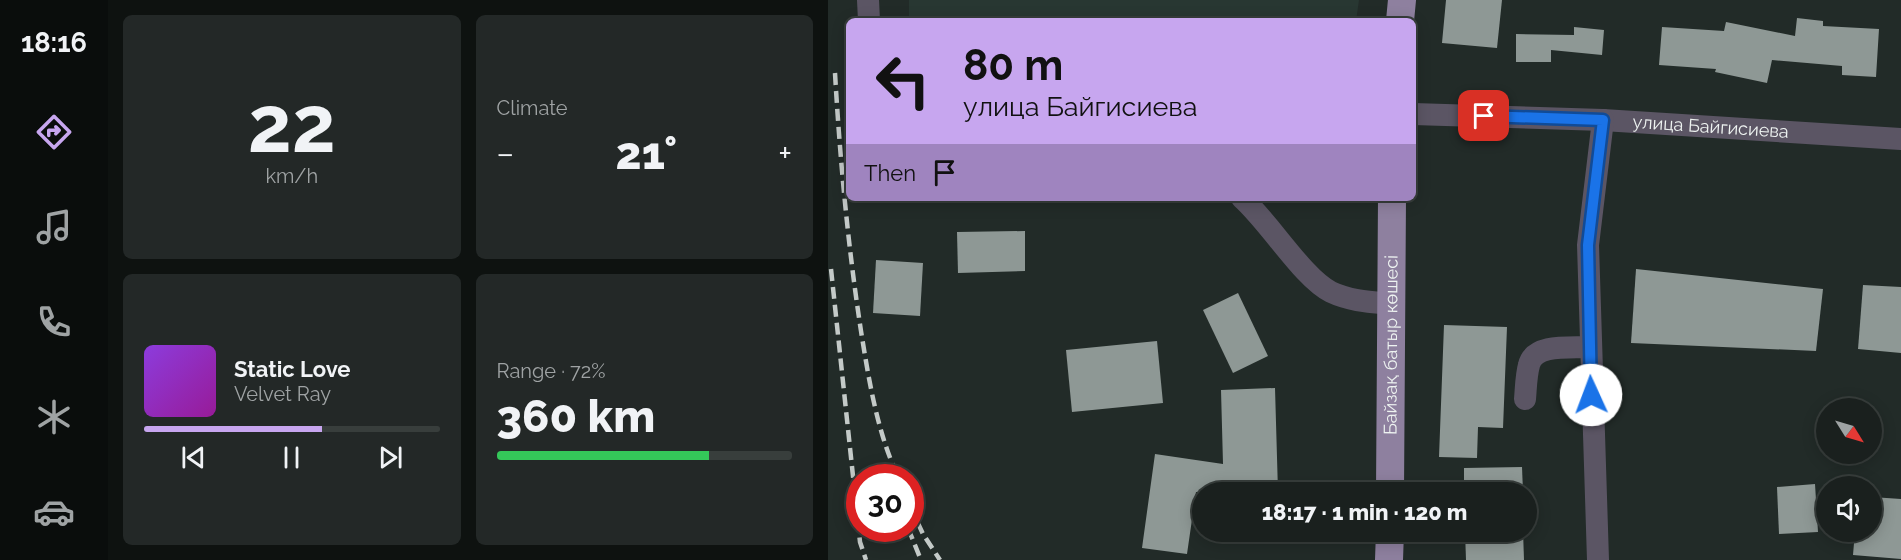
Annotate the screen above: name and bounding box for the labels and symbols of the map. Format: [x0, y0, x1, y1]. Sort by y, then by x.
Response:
pin [1458, 90, 1509, 141]
street label: улица Байгисиева [1632, 111, 1789, 142]
street label: Байзақ батыр көшесі [1379, 255, 1402, 435]
position arrow [1559, 363, 1623, 427]
north arrow [1816, 398, 1882, 464]
speed limit sign: 30 [846, 464, 924, 542]

